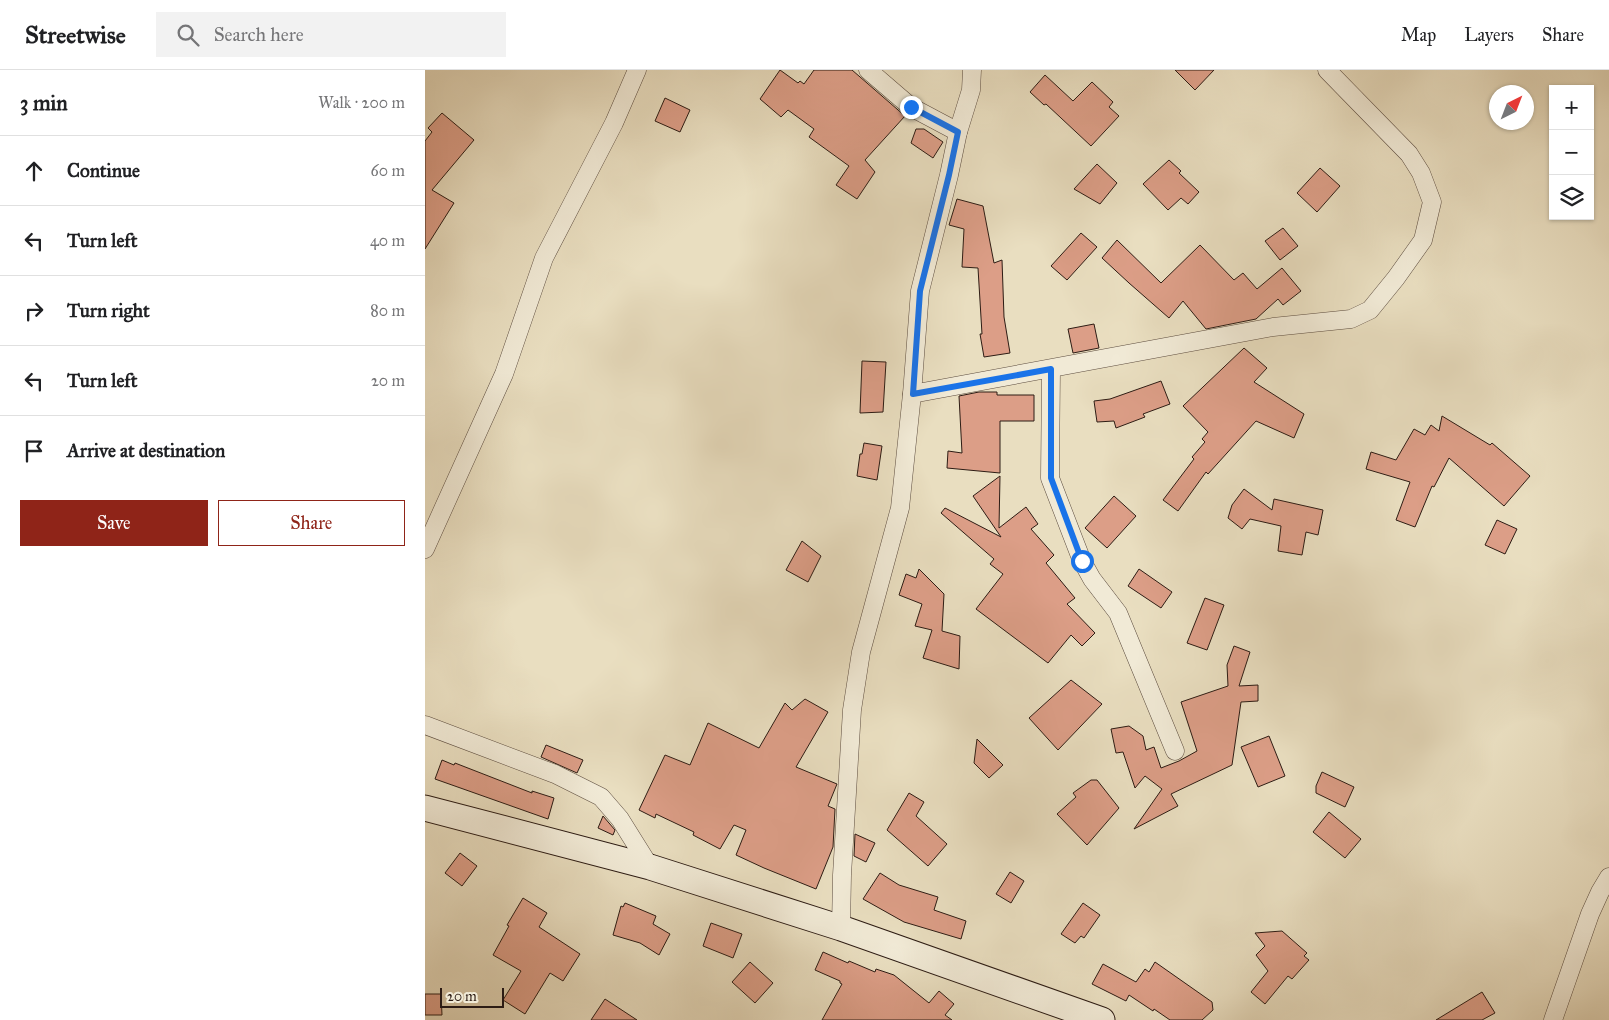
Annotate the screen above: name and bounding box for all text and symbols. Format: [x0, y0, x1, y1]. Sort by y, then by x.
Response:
search box [156, 12, 506, 57]
text: Streetwise [25, 20, 126, 50]
icon: search [174, 21, 202, 49]
text: Search here [214, 23, 304, 46]
text: Map [1401, 24, 1436, 46]
text: Layers [1464, 24, 1514, 46]
text: Share [1542, 24, 1584, 46]
north arrow [1489, 85, 1534, 130]
map controls [1549, 85, 1594, 220]
button: + [1549, 85, 1594, 130]
text: 3 min [20, 90, 68, 116]
text: Walk · 200 m [318, 93, 405, 112]
route end [900, 96, 923, 119]
button: − [1549, 130, 1594, 175]
icon: ahead [20, 157, 48, 185]
text: Continue [67, 159, 140, 182]
text: 60 m [371, 161, 405, 180]
button: layers [1549, 175, 1594, 220]
icon: left [20, 227, 48, 255]
text: Turn left [67, 229, 137, 252]
text: 40 m [370, 231, 405, 250]
icon: right [20, 297, 48, 325]
text: Turn right [67, 299, 150, 322]
text: 80 m [370, 301, 405, 320]
icon: left [20, 367, 48, 395]
text: Turn left [67, 369, 137, 392]
text: 20 m [371, 371, 405, 390]
icon: arrive [20, 437, 48, 465]
text: Arrive at destination [67, 439, 225, 462]
button: Save [20, 500, 208, 546]
button: Share [218, 500, 405, 546]
route start [1071, 550, 1094, 573]
scale bar [440, 985, 504, 1008]
text: 20 m [447, 988, 477, 1005]

